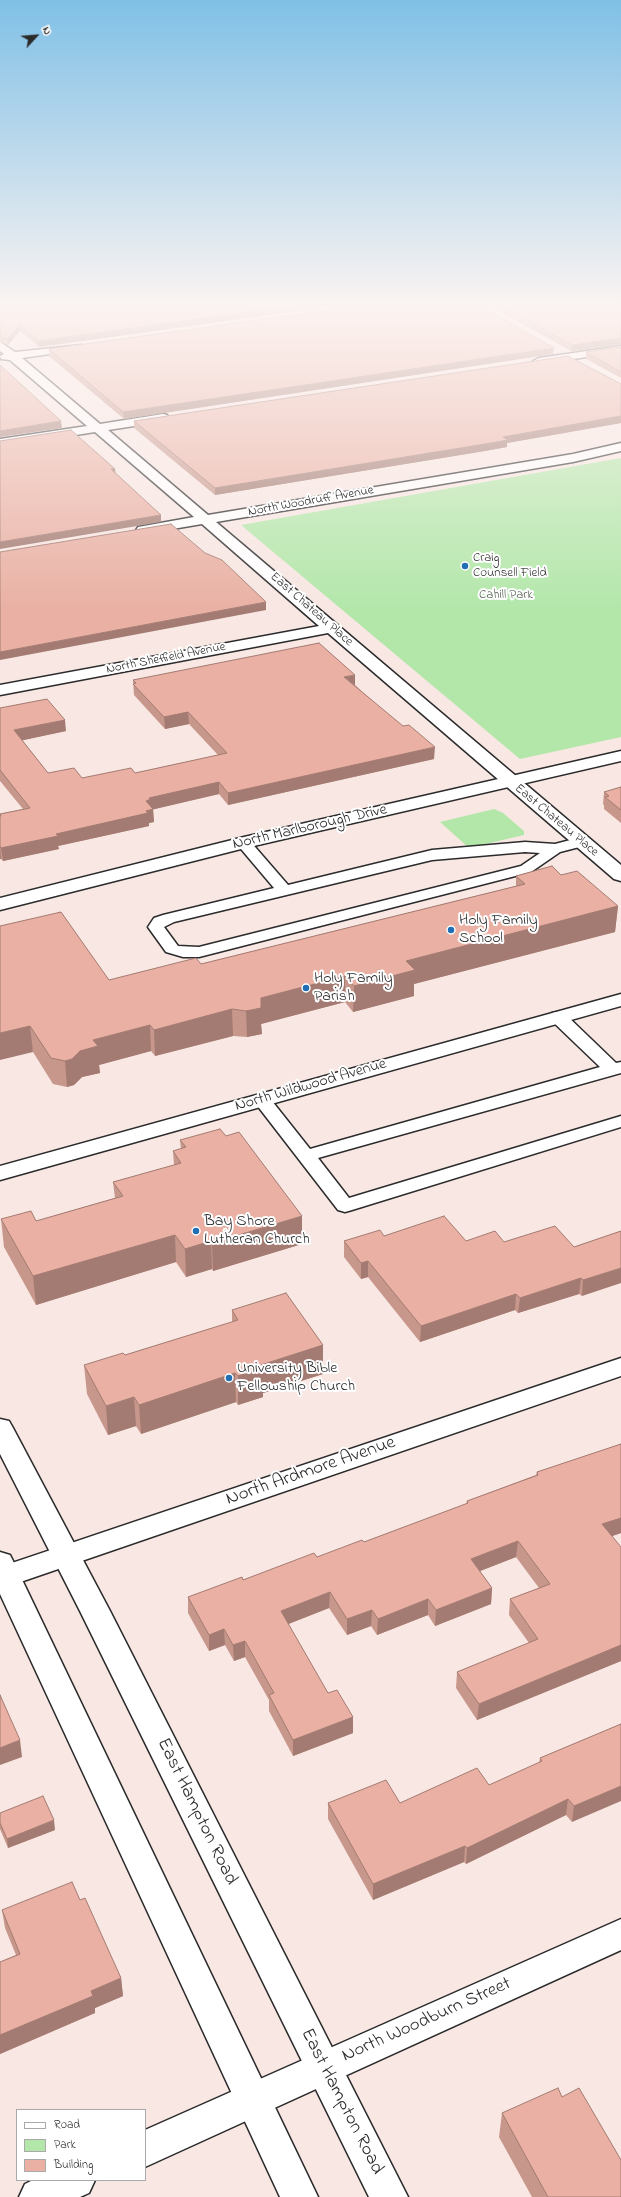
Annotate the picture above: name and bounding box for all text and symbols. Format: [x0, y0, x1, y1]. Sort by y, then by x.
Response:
north arrow [16, 16, 56, 56]
text: N [38, 24, 56, 38]
street label: North Woodruff Avenue [247, 483, 375, 521]
place label: Craig Counsell Field [473, 551, 547, 582]
marker: Craig Counsell Field [460, 561, 470, 571]
street label: East Chateau Place [266, 570, 356, 650]
park label: Cahill Park [479, 588, 533, 604]
street label: North Sheffield Avenue [105, 640, 227, 678]
street label: East Chateau Place [511, 781, 601, 861]
street label: North Marlborough Drive [231, 801, 389, 855]
place label: Holy Family School [459, 911, 538, 949]
marker: Holy Family School [446, 925, 456, 935]
place label: Holy Family Parish [314, 969, 393, 1007]
marker: Holy Family Parish [301, 983, 311, 993]
street label: North Wildwood Avenue [233, 1055, 389, 1117]
place label: Bay Shore Lutheran Church [204, 1212, 310, 1250]
marker: Bay Shore Lutheran Church [191, 1226, 201, 1236]
place label: University Bible Fellowship Church [237, 1359, 355, 1397]
marker: University Bible Fellowship Church [224, 1373, 234, 1383]
street label: North Ardmore Avenue [223, 1432, 399, 1512]
street label: East Hampton Road [151, 1735, 241, 1889]
street label: North Woodburn Street [339, 1973, 515, 2069]
street label: East Hampton Road [294, 2025, 388, 2179]
legend [16, 2109, 146, 2181]
text: Road [54, 2116, 80, 2134]
text: Park [54, 2136, 76, 2154]
text: Building [54, 2156, 93, 2174]

